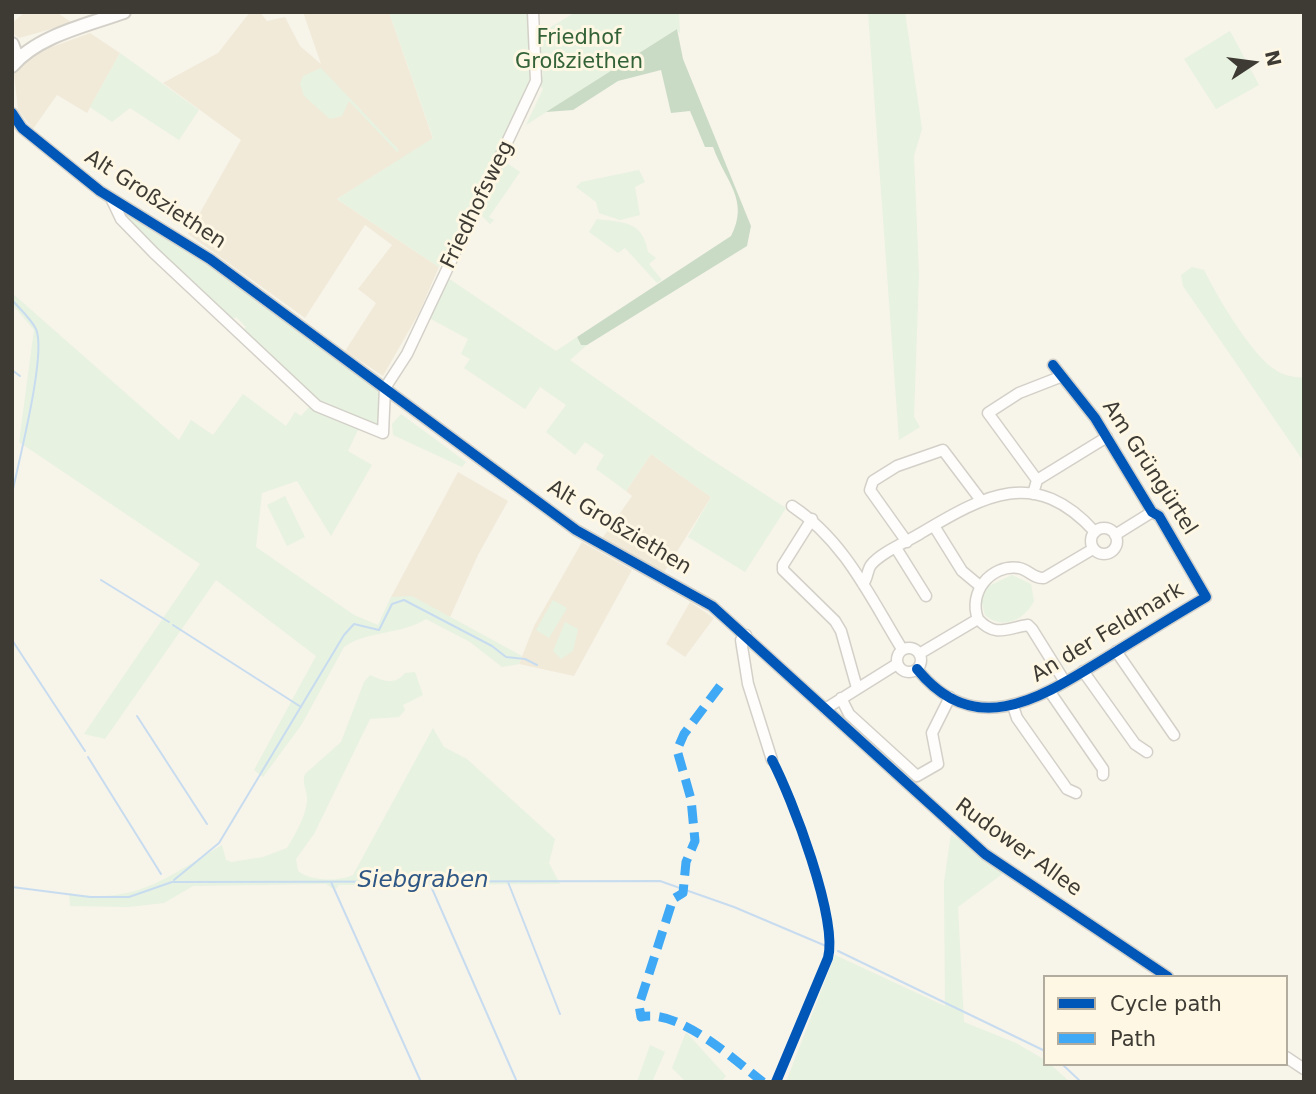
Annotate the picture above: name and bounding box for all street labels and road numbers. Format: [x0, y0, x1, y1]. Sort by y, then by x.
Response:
street label: Friedhofsweg [436, 137, 520, 273]
street label: Alt Großziethen [80, 145, 230, 255]
street label: Am Grüngürtel [1096, 396, 1202, 540]
street label: Alt Großziethen [543, 475, 695, 581]
street label: An der Feldmark [1027, 578, 1189, 688]
street label: Rudower Allee [950, 794, 1086, 902]

